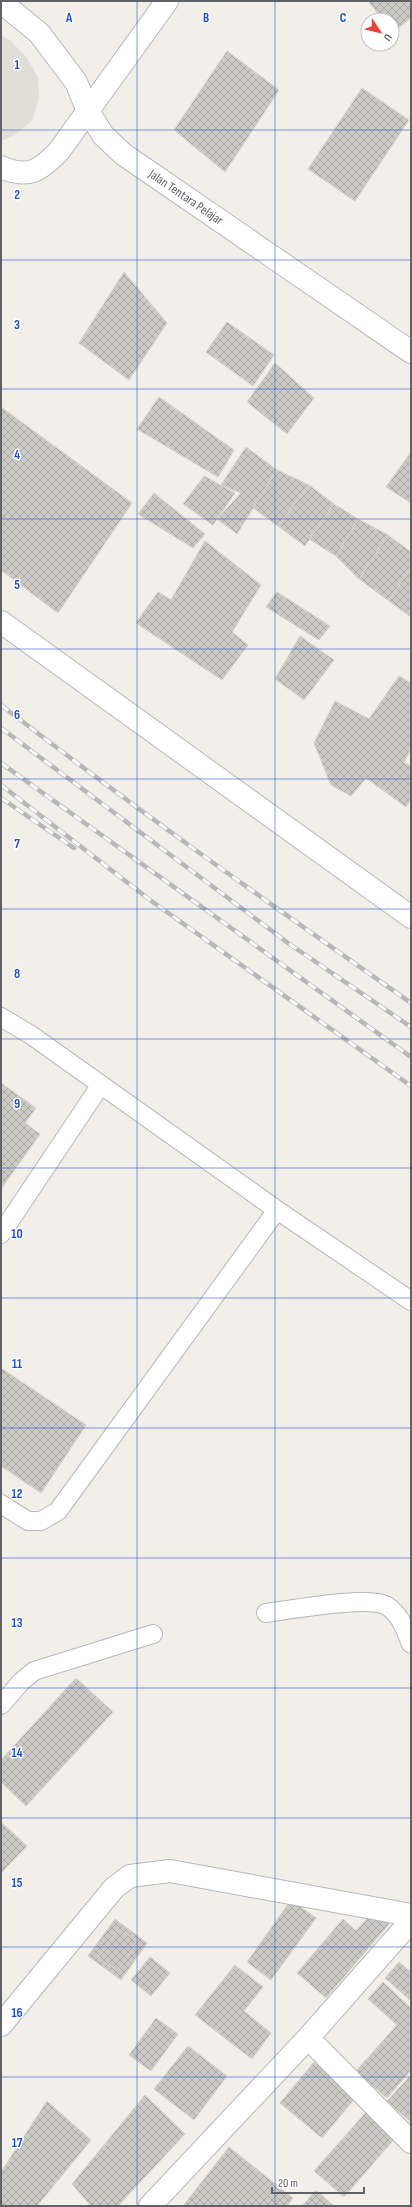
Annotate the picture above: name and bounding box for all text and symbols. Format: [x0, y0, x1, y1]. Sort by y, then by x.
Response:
text: A [65, 10, 73, 26]
text: B [203, 10, 209, 26]
text: C [340, 10, 347, 26]
north arrow [360, 12, 400, 52]
text: U [381, 31, 395, 44]
text: 1 [14, 57, 20, 73]
street label: Jalan Tentara Pelajar [145, 165, 226, 229]
text: 2 [14, 187, 20, 203]
text: 3 [14, 317, 20, 333]
text: 4 [14, 447, 20, 463]
text: 5 [14, 577, 20, 593]
text: 6 [14, 707, 20, 723]
text: 7 [14, 836, 20, 852]
text: 8 [14, 966, 20, 982]
text: 9 [14, 1096, 20, 1112]
text: 10 [11, 1226, 23, 1242]
text: 11 [12, 1356, 22, 1372]
text: 12 [12, 1486, 23, 1502]
text: 13 [12, 1615, 23, 1631]
text: 14 [11, 1745, 23, 1761]
text: 15 [12, 1875, 23, 1891]
text: 16 [11, 2005, 23, 2021]
text: 17 [12, 2135, 23, 2151]
scale bar [272, 2169, 364, 2195]
text: 20 m [278, 2176, 298, 2191]

